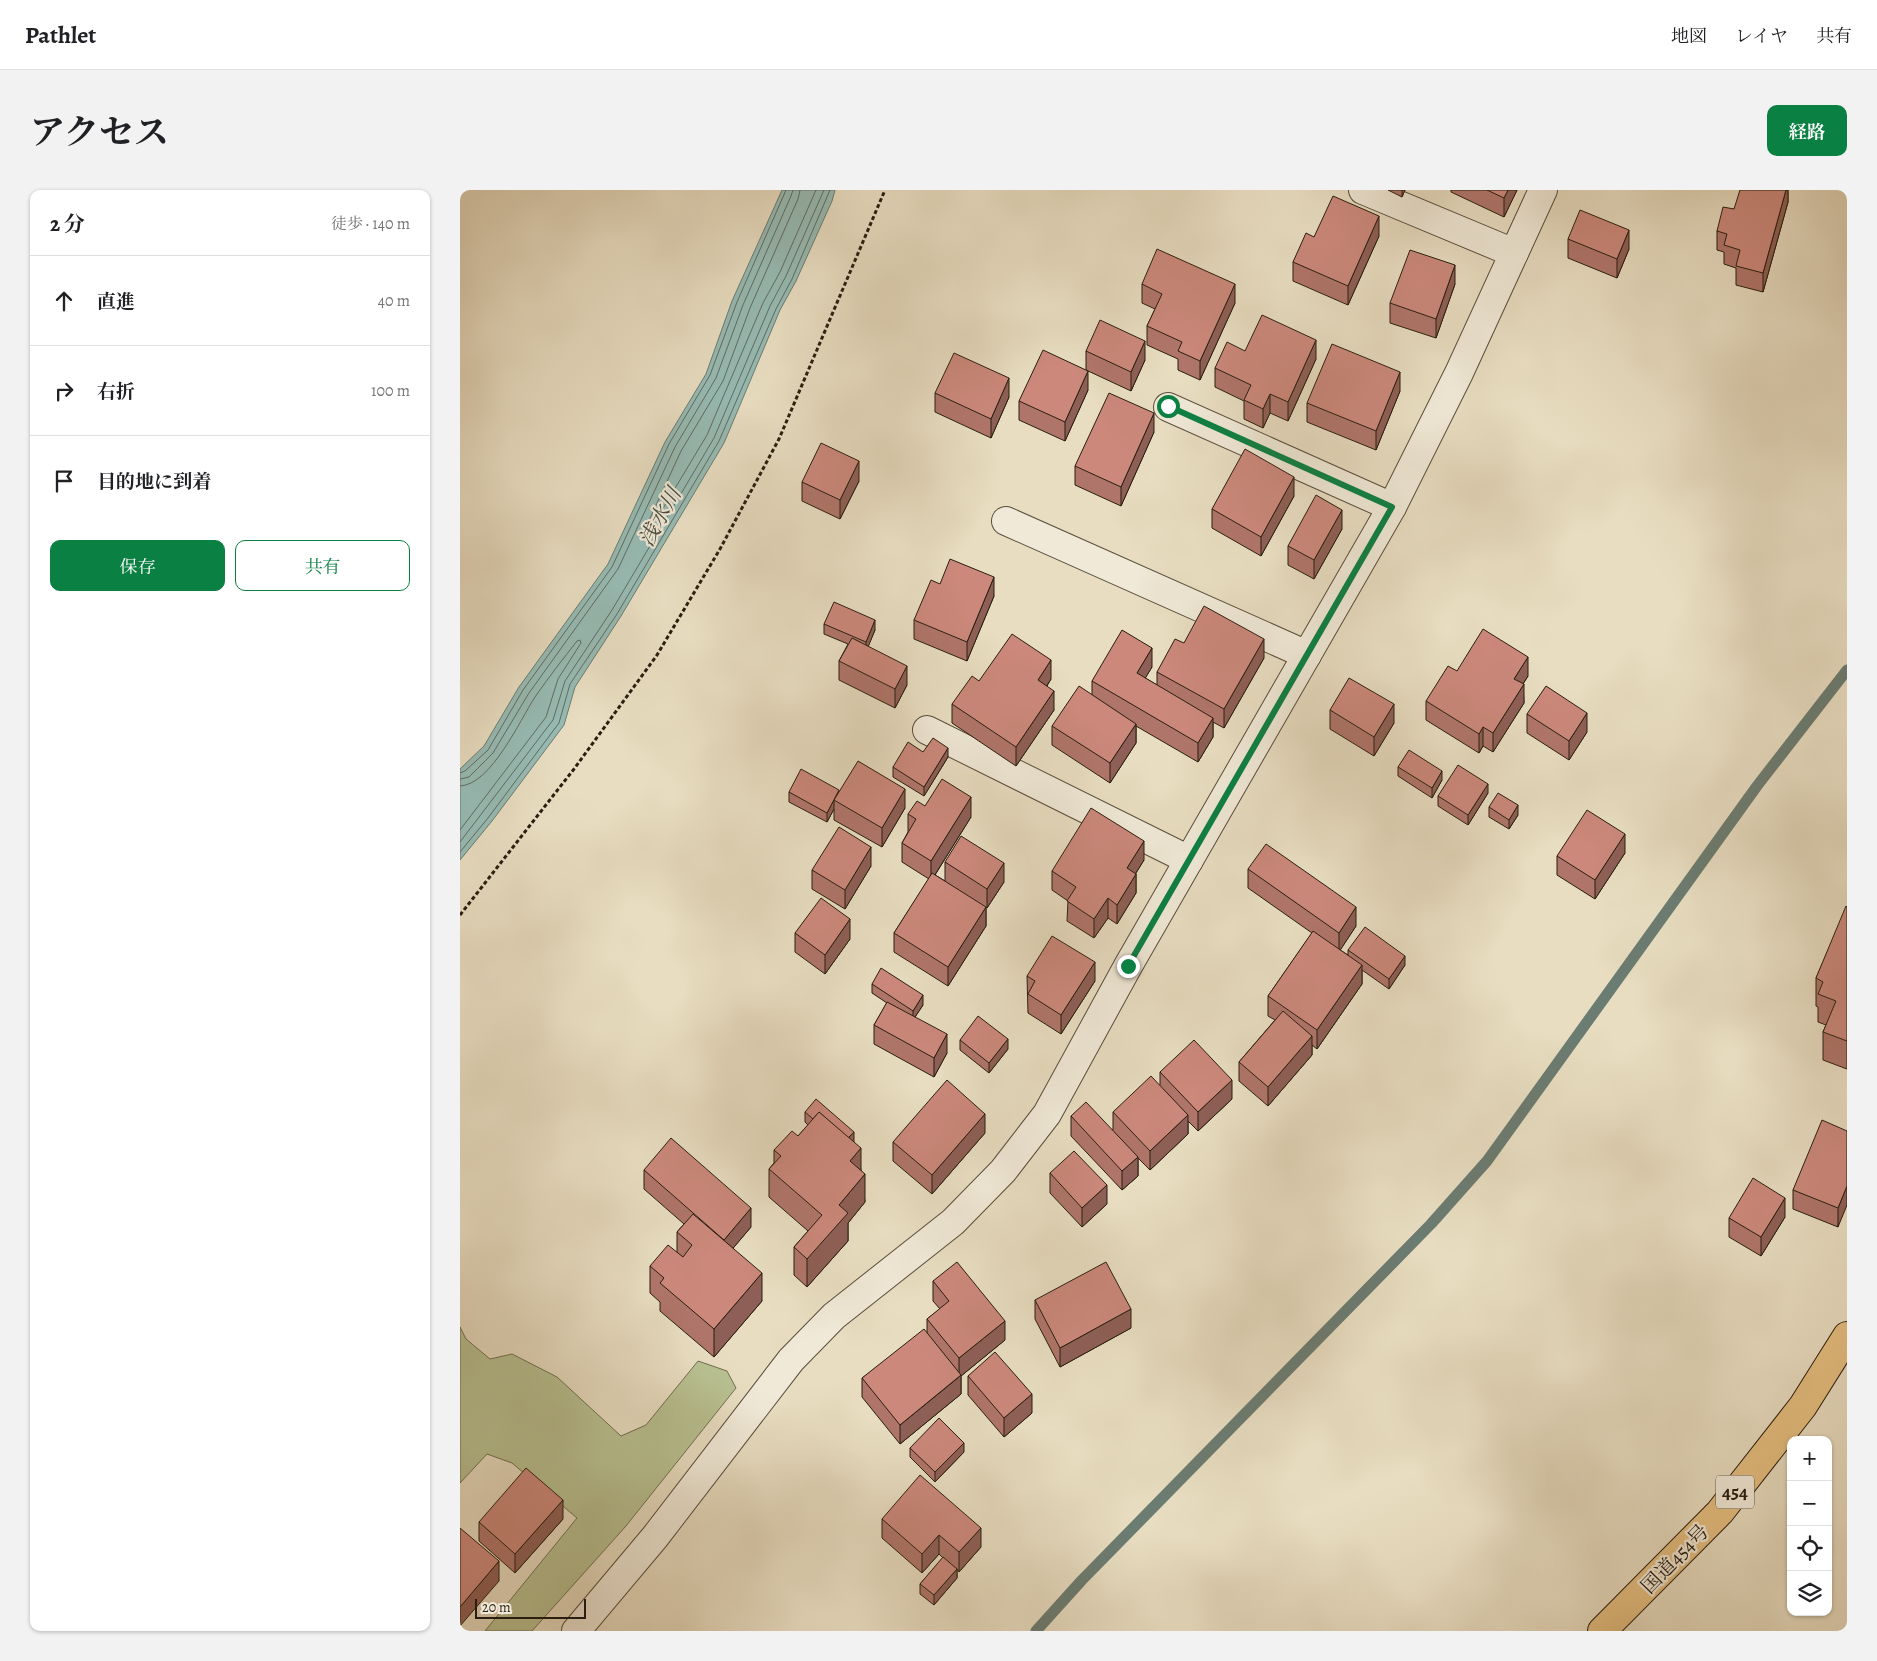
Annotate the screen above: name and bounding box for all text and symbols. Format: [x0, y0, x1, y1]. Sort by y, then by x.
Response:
text: Pathlet [25, 19, 96, 51]
text: 地図 [1671, 24, 1707, 48]
text: レイヤ [1735, 24, 1788, 48]
text: 共有 [1816, 24, 1852, 48]
button: 経路 [1767, 105, 1847, 156]
text: アクセス [30, 108, 169, 156]
text: 2 分 [50, 210, 85, 238]
text: 徒歩 · 140 m [331, 213, 410, 235]
icon: ahead [50, 287, 78, 315]
text: 直進 [97, 289, 135, 315]
text: 40 m [378, 290, 410, 312]
icon: right [50, 377, 78, 405]
text: 右折 [97, 379, 135, 405]
text: 100 m [371, 380, 410, 402]
route start [1157, 395, 1180, 418]
icon: arrive [50, 467, 78, 495]
text: 目的地に到着 [97, 469, 211, 495]
water label: 浅水川 [632, 481, 688, 551]
button: 保存 [50, 540, 225, 591]
button: 共有 [235, 540, 410, 591]
route end [1117, 955, 1140, 978]
map controls [1787, 1436, 1832, 1616]
button: + [1787, 1436, 1832, 1481]
road number: 454 [1716, 1475, 1754, 1508]
button: − [1787, 1481, 1832, 1526]
street label: 国道454号 [1635, 1518, 1715, 1600]
button: locate [1787, 1526, 1832, 1571]
button: layers [1787, 1571, 1832, 1616]
scale bar [475, 1596, 586, 1619]
text: 20 m [482, 1598, 511, 1617]

